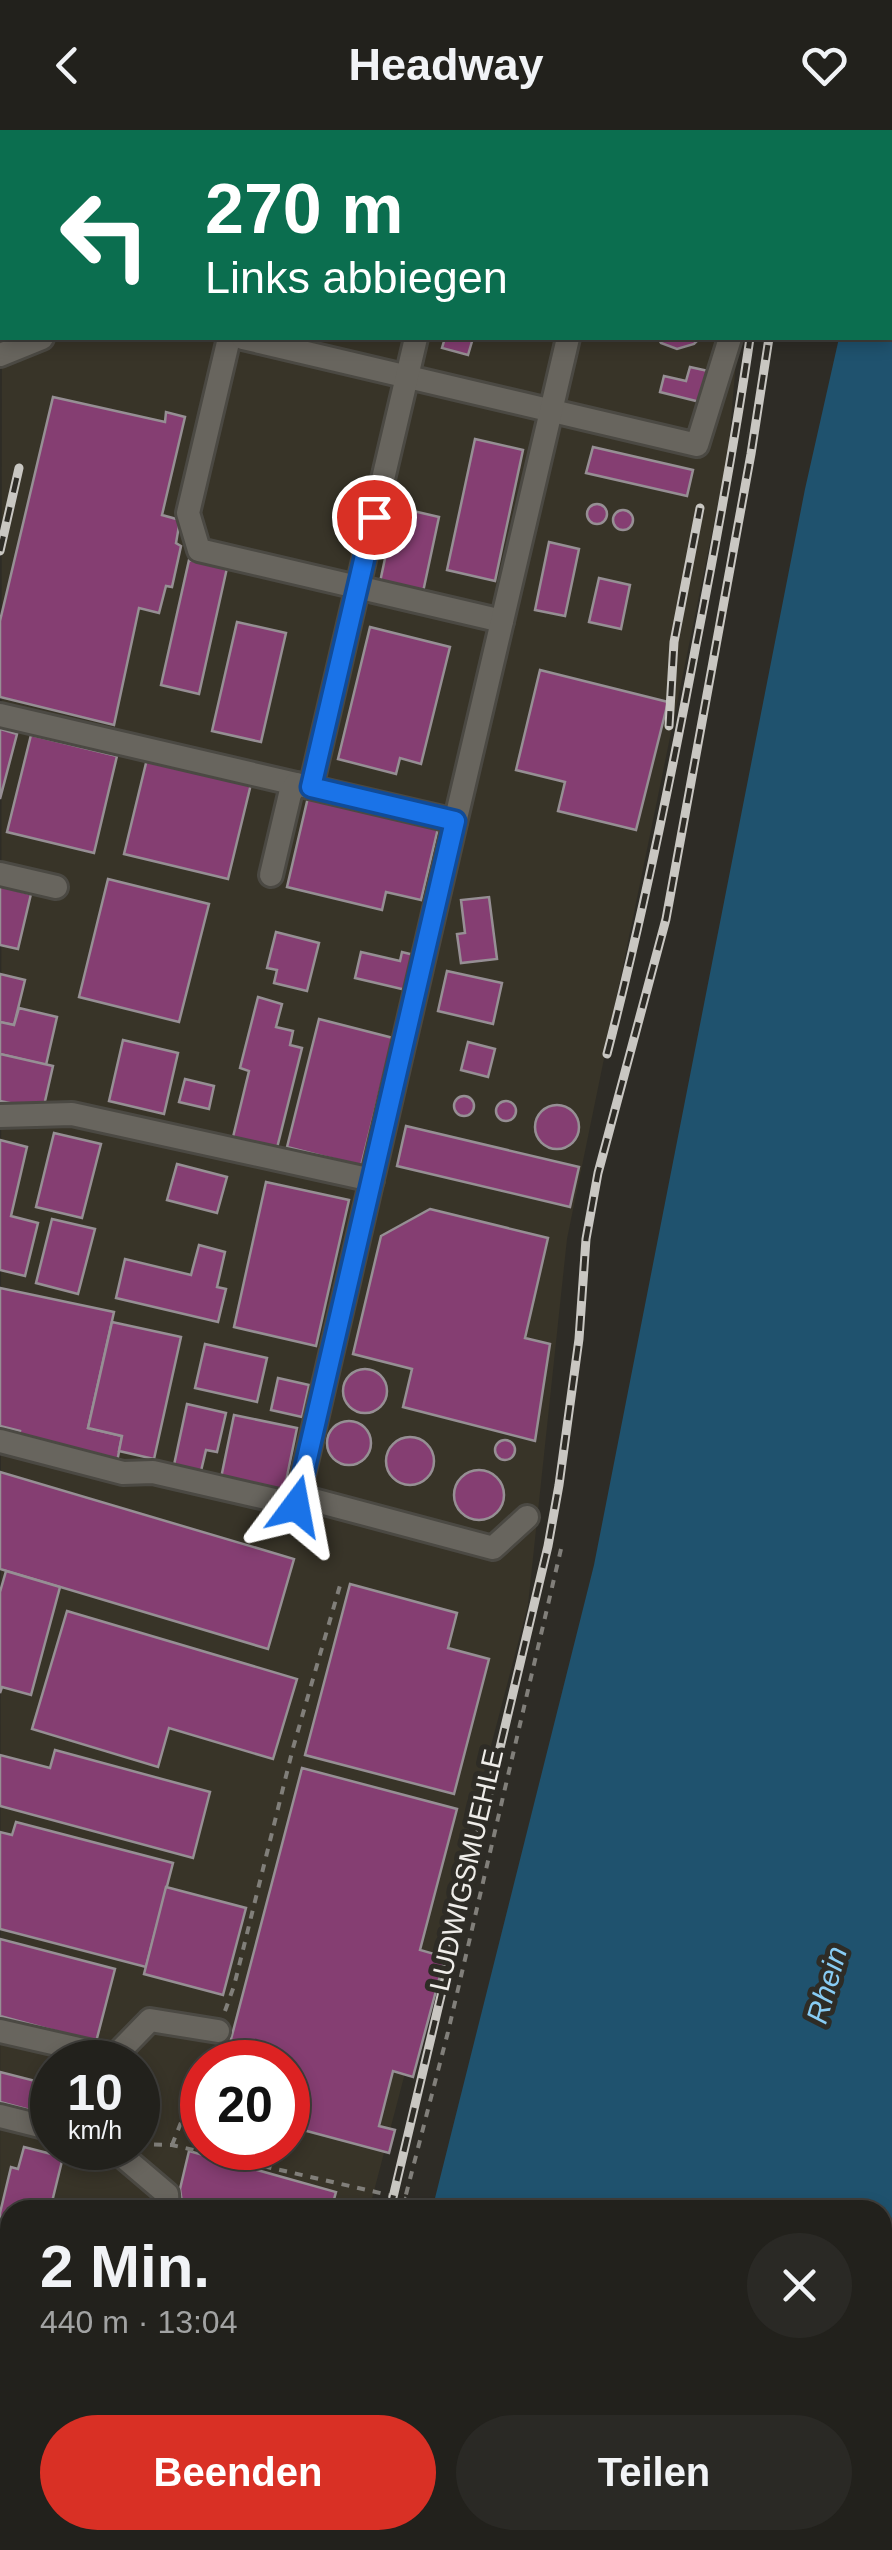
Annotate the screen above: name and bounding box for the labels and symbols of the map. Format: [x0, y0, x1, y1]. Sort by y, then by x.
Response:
pin [332, 475, 417, 560]
position arrow [244, 1454, 348, 1558]
street label: LUDWIGSMUEHLE [424, 1746, 509, 1994]
water label: Rhein [800, 1943, 853, 2027]
speed limit sign: 20 [180, 2040, 310, 2170]

